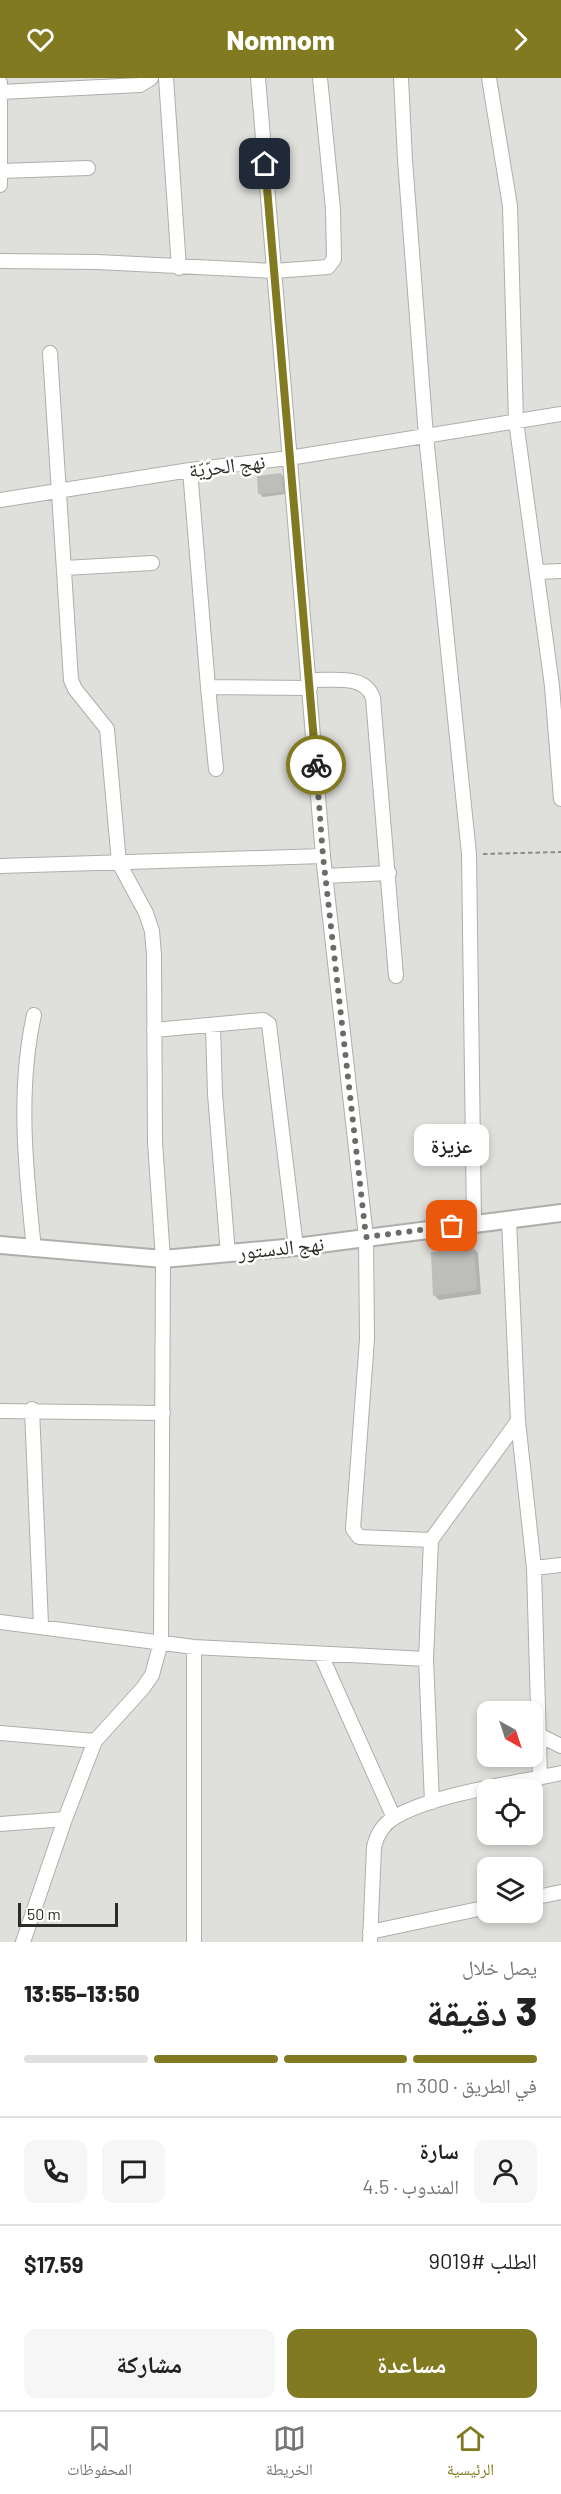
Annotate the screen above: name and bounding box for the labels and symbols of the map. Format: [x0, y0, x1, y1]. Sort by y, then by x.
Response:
pin [239, 138, 290, 189]
street label: نهج الحرّيّة [187, 448, 267, 484]
courier [286, 735, 346, 795]
callout: عزيزة [414, 1124, 490, 1166]
pin [426, 1200, 477, 1251]
street label: نهج الدستور [236, 1231, 325, 1266]
north arrow [477, 1701, 543, 1767]
scale bar [18, 1900, 118, 1928]

